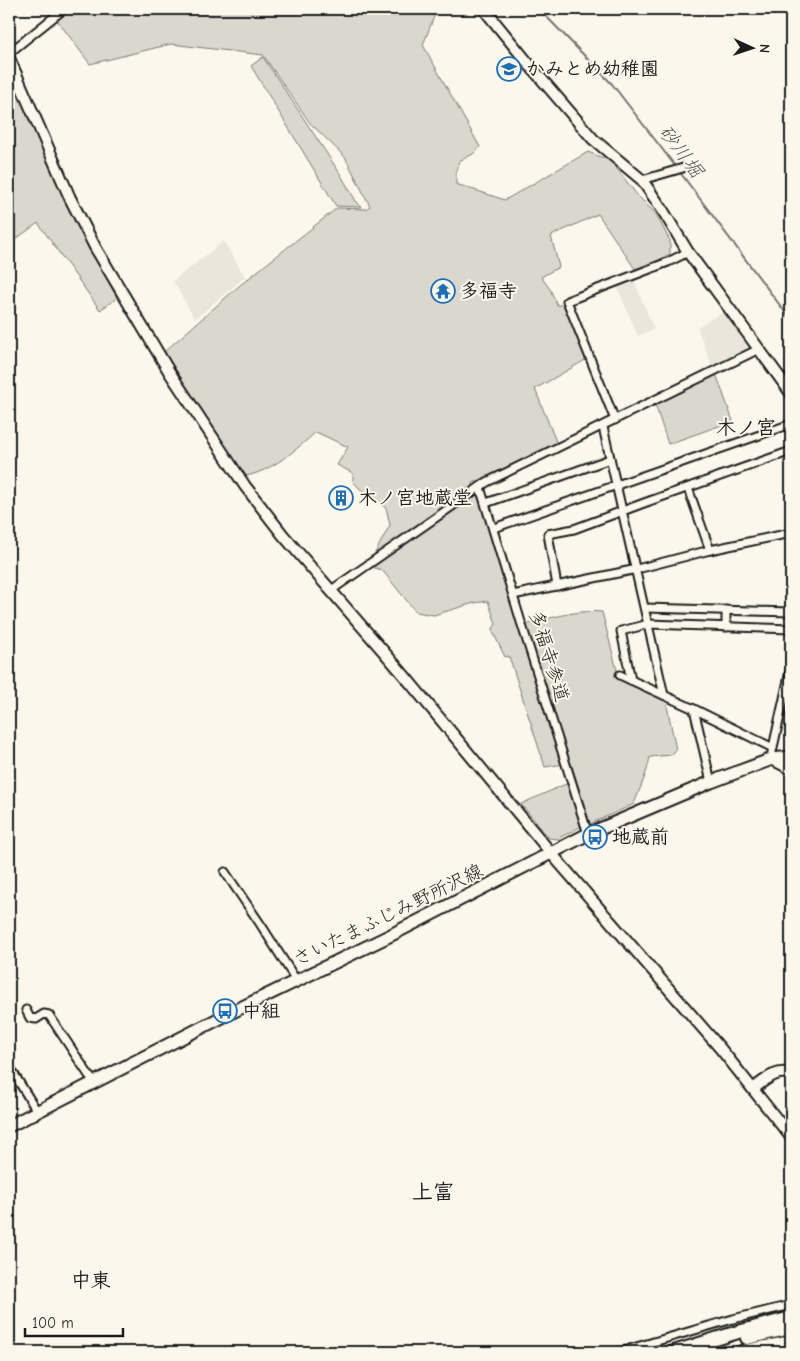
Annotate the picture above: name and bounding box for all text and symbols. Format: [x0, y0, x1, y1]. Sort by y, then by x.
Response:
north arrow [728, 22, 778, 72]
text: N [756, 44, 773, 54]
school or university icon: かみとめ幼稚園 [496, 56, 522, 82]
place label: かみとめ幼稚園 [526, 58, 659, 80]
water label: 砂川堀 [654, 120, 709, 183]
temple icon: 多福寺 [430, 278, 456, 304]
place label: 多福寺 [460, 280, 517, 302]
district label: 木ノ宮 [716, 416, 776, 439]
building icon: 木ノ宮地蔵堂 [328, 485, 354, 511]
place label: 木ノ宮地蔵堂 [358, 487, 472, 509]
street label: 多福寺参道 [525, 607, 573, 705]
bus stop icon: 地蔵前 [582, 824, 608, 850]
place label: 地蔵前 [612, 826, 669, 848]
street label: さいたまふじみ野所沢線 [290, 859, 486, 971]
bus stop icon: 中組 [212, 998, 238, 1024]
place label: 中組 [242, 1000, 280, 1022]
district label: 上富 [412, 1180, 454, 1204]
district label: 中東 [71, 1269, 111, 1292]
scale bar [25, 1306, 122, 1338]
text: 100 m [32, 1314, 74, 1332]

